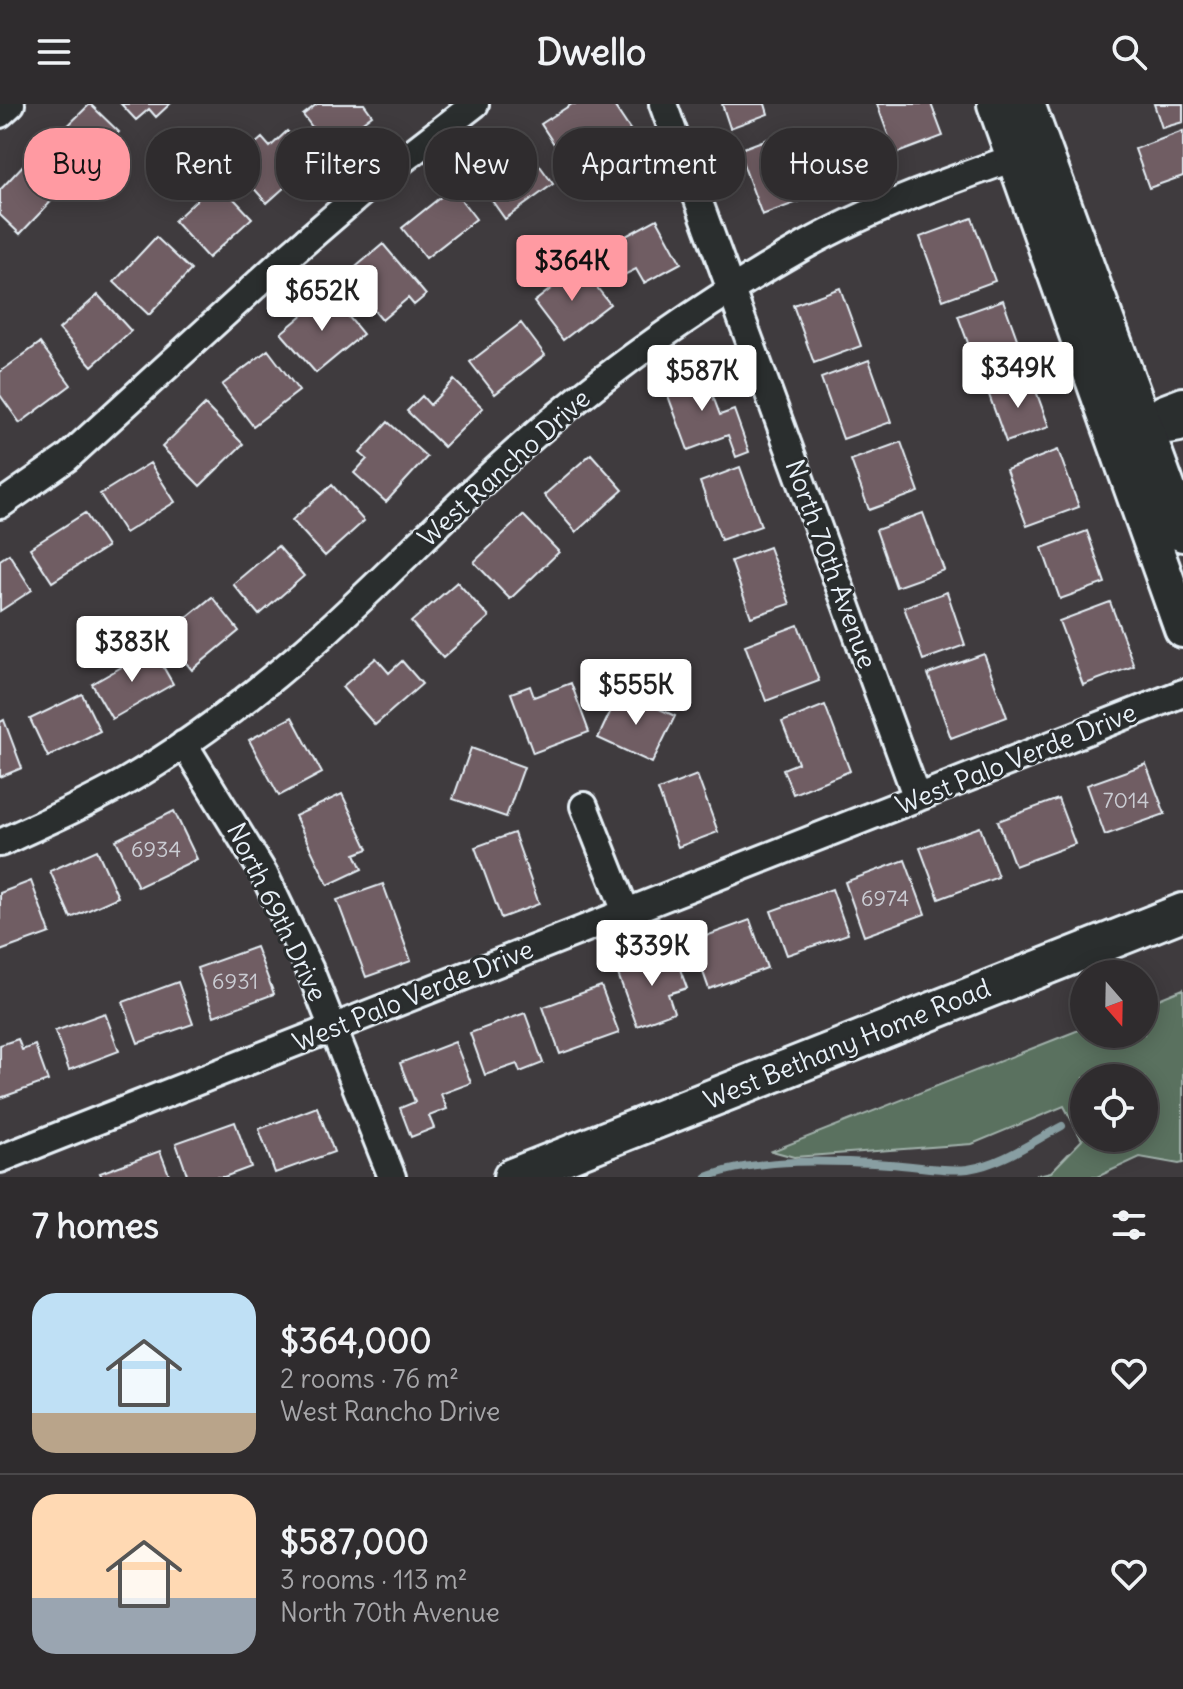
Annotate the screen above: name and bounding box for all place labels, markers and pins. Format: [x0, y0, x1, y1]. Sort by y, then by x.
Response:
pin: $364K [516, 235, 628, 303]
pin: $652K [266, 265, 378, 333]
pin: $349K [962, 342, 1074, 410]
pin: $587K [646, 345, 758, 413]
pin: $383K [76, 616, 188, 684]
pin: $555K [580, 659, 692, 727]
pin: $339K [596, 920, 708, 988]

